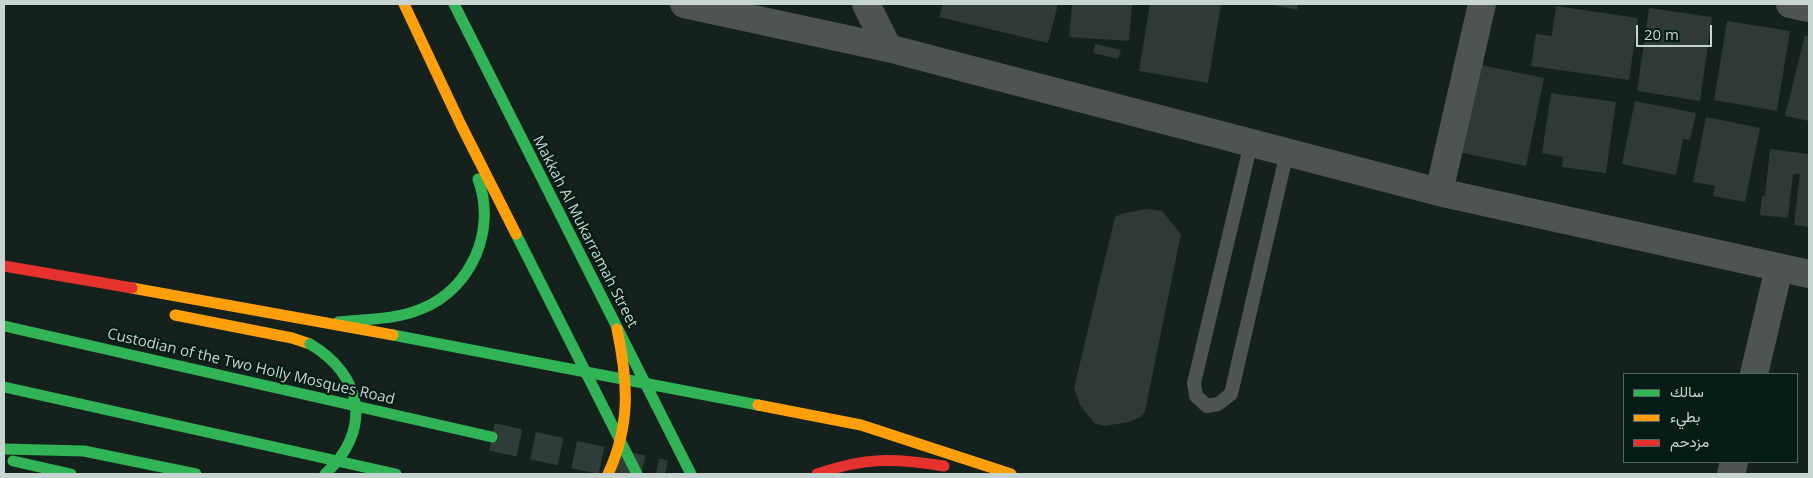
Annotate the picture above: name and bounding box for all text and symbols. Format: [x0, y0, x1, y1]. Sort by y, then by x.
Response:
scale bar [1638, 15, 1714, 47]
text: 20 m [1644, 24, 1679, 44]
street label: Makkah Al Mukarramah Street [529, 133, 641, 331]
street label: Custodian of the Two Holly Mosques Road [105, 325, 397, 409]
legend [1623, 373, 1798, 463]
text: سالك [1670, 381, 1704, 401]
text: بطيء [1670, 406, 1700, 426]
text: مزدحم [1670, 431, 1709, 451]

